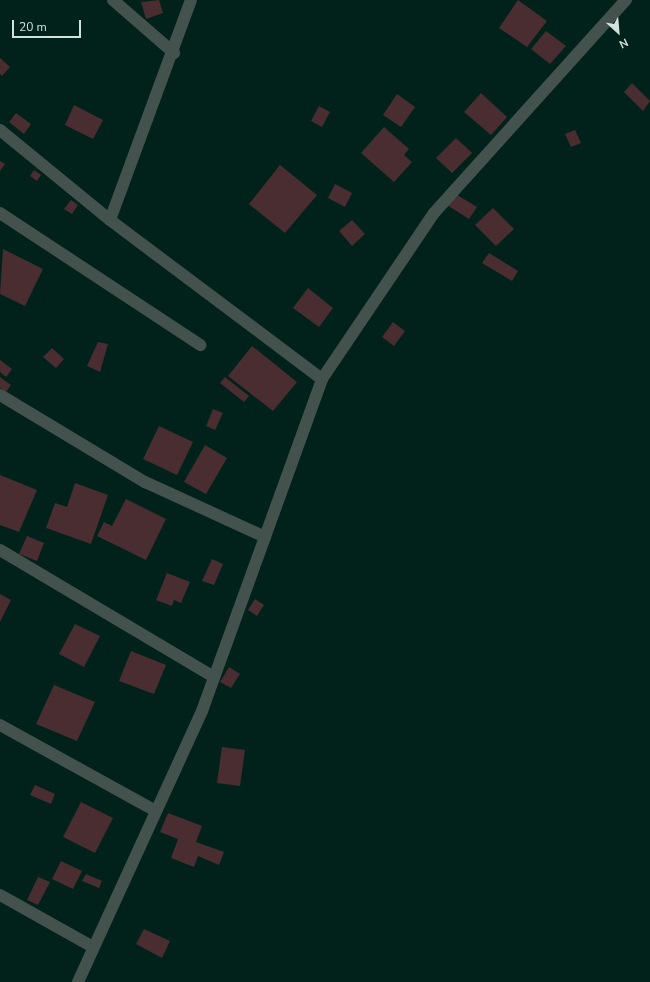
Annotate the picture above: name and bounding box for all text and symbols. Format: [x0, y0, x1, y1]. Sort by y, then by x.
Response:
scale bar [14, 12, 83, 38]
north arrow [598, 12, 638, 52]
text: 20 m [19, 19, 47, 35]
text: N [616, 35, 630, 52]

